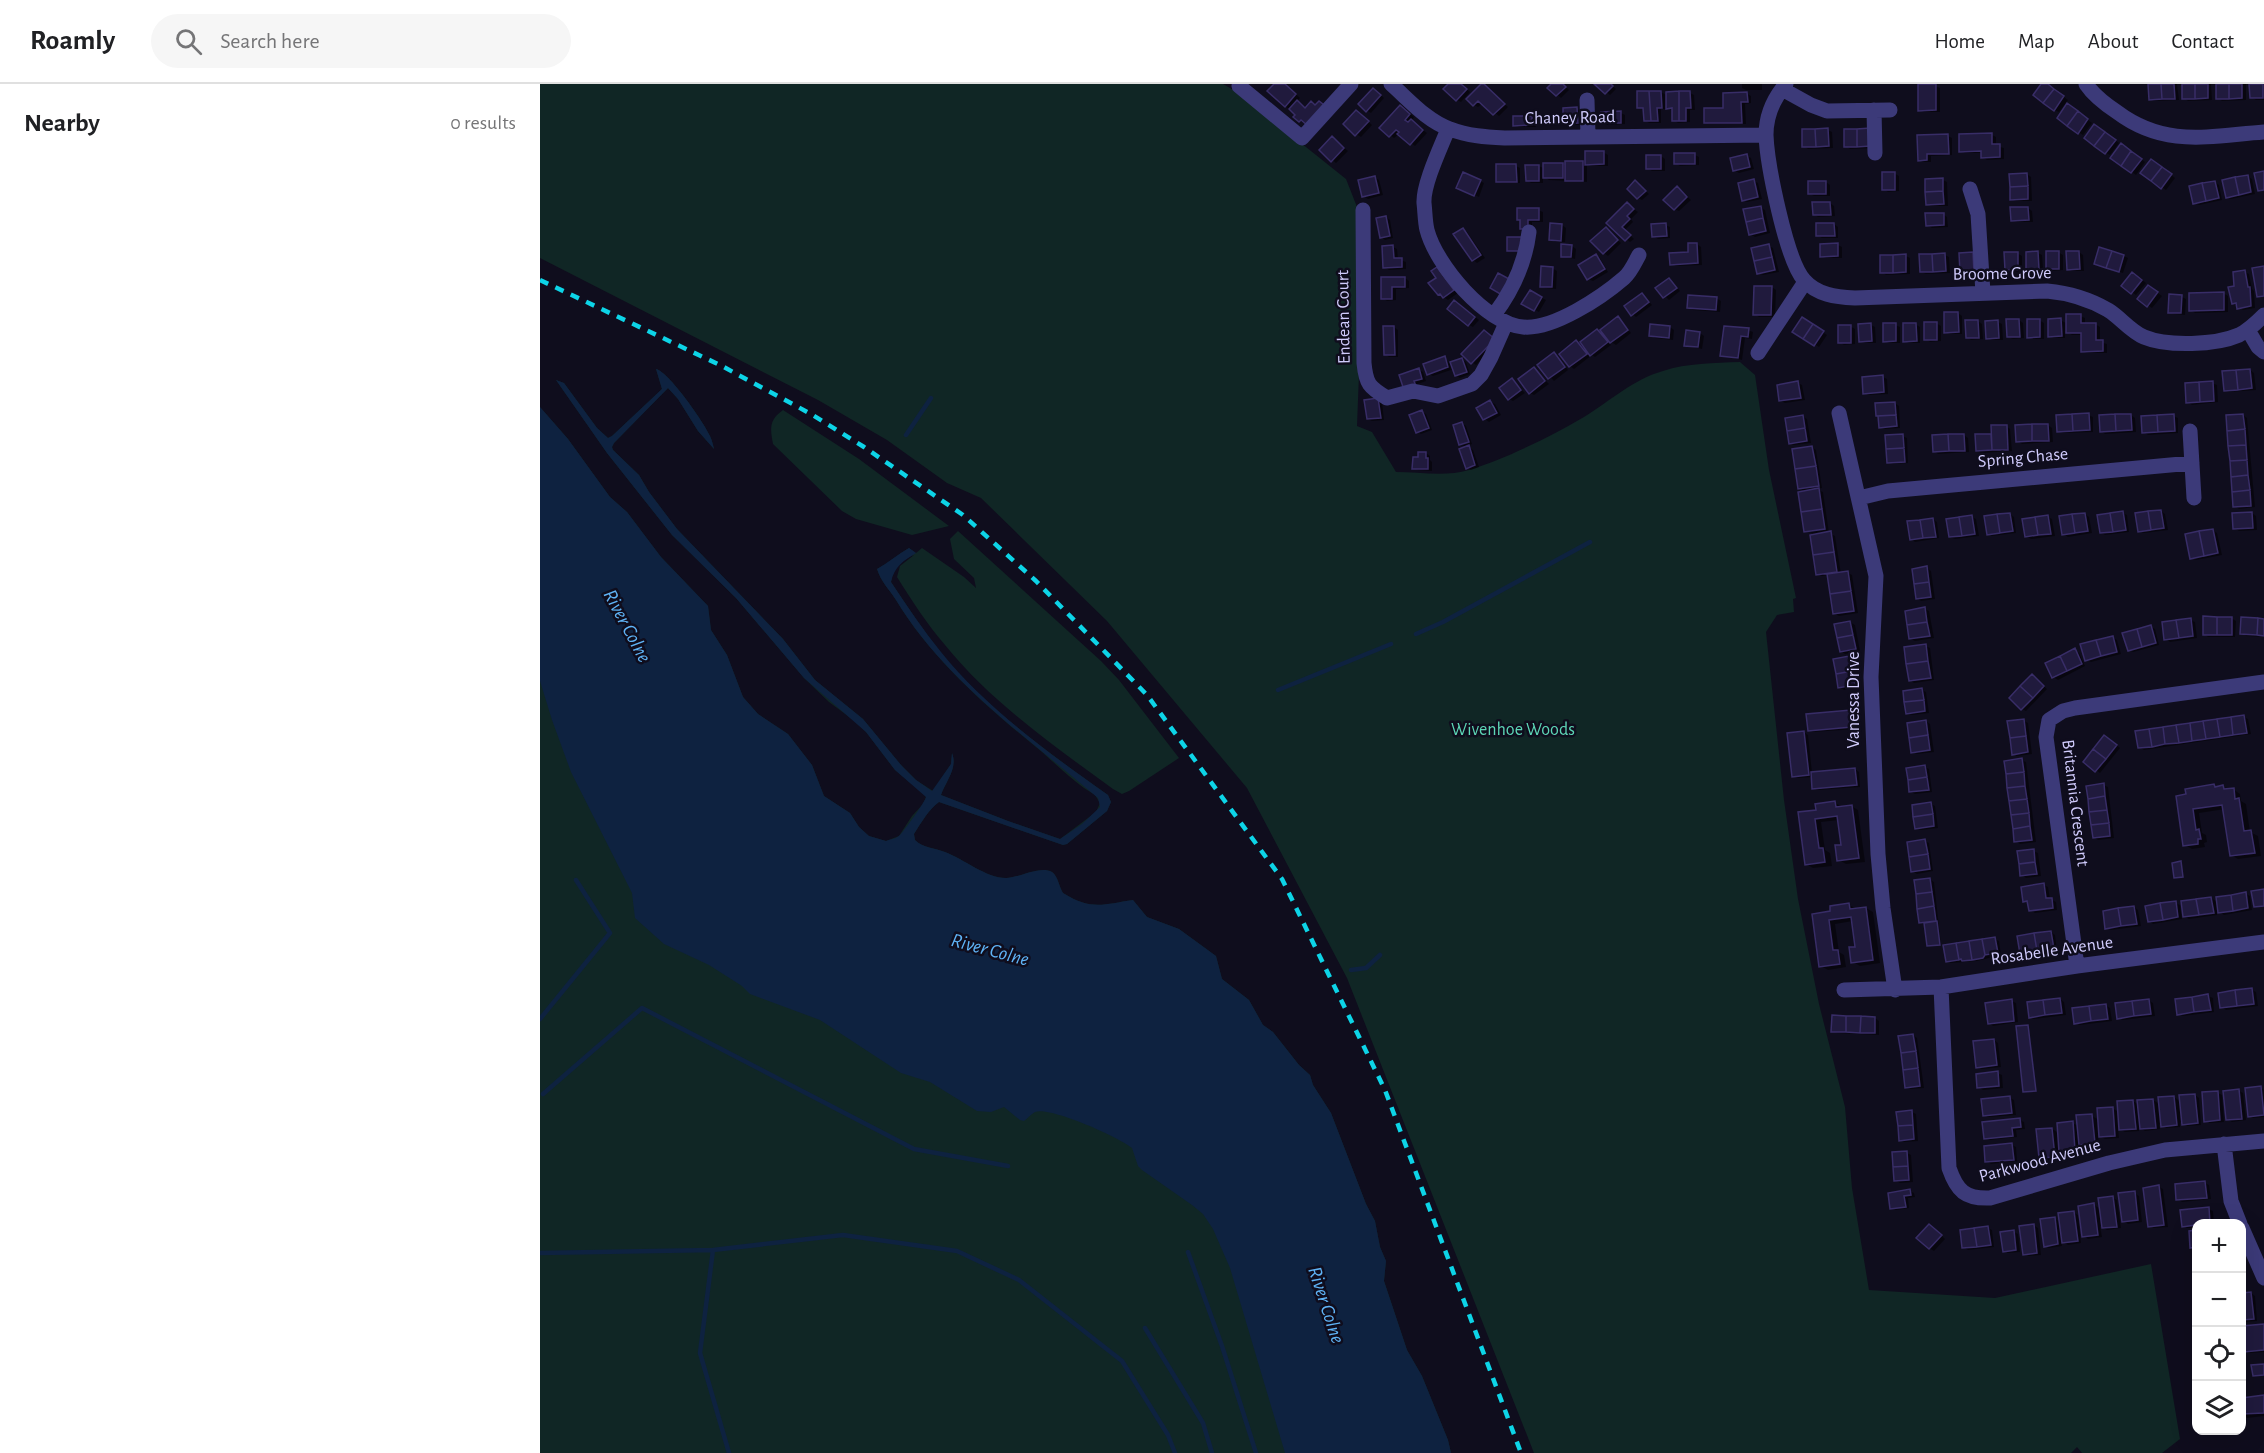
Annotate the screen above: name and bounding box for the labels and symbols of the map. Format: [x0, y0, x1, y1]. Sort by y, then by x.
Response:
street label: Chaney Road [1524, 108, 1616, 128]
street label: Broome Grove [1952, 264, 2052, 284]
street label: Endean Court [1334, 270, 1354, 364]
street label: Spring Chase [1977, 445, 2069, 471]
water label: River Colne [600, 586, 655, 666]
street label: Vanessa Drive [1845, 652, 1863, 748]
park label: Wivenhoe Woods [1451, 721, 1575, 739]
street label: Britannia Crescent [2058, 739, 2092, 868]
water label: River Colne [949, 930, 1031, 970]
street label: Rosabelle Avenue [1990, 934, 2114, 968]
street label: Parkwood Avenue [1977, 1136, 2103, 1186]
water label: River Colne [1304, 1264, 1348, 1346]

